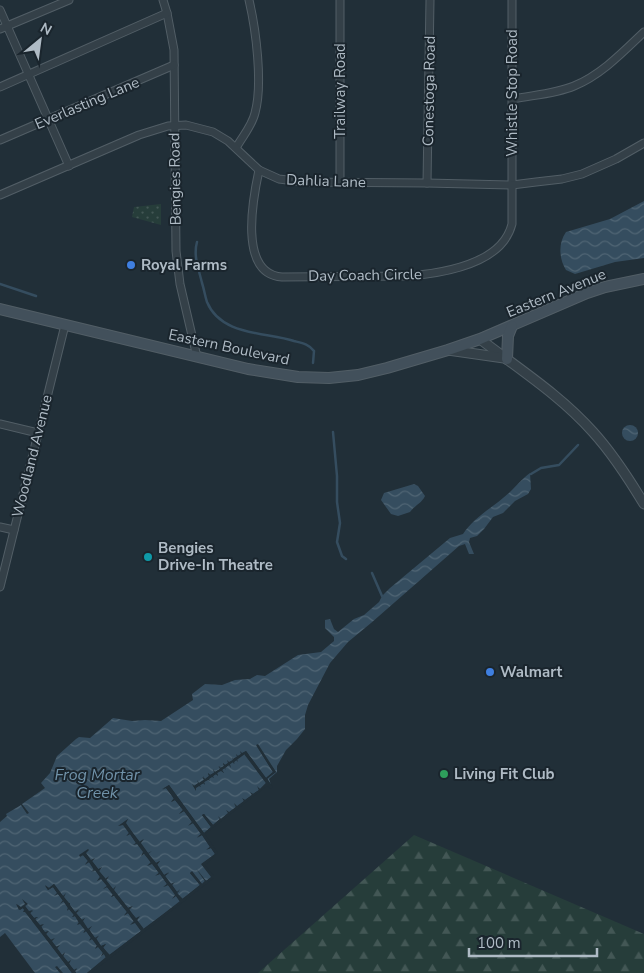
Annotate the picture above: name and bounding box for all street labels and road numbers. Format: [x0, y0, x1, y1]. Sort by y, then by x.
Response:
street label: Whistle Stop Road [502, 29, 522, 157]
street label: Conestoga Road [418, 36, 440, 146]
street label: Trailway Road [330, 43, 350, 139]
street label: Everlasting Lane [32, 72, 142, 134]
street label: Bengies Road [164, 132, 186, 226]
street label: Dahlia Lane [286, 170, 366, 192]
street label: Day Coach Circle [308, 264, 422, 286]
street label: Eastern Avenue [503, 264, 609, 322]
street label: Eastern Boulevard [167, 324, 291, 370]
street label: Woodland Avenue [7, 393, 57, 519]

